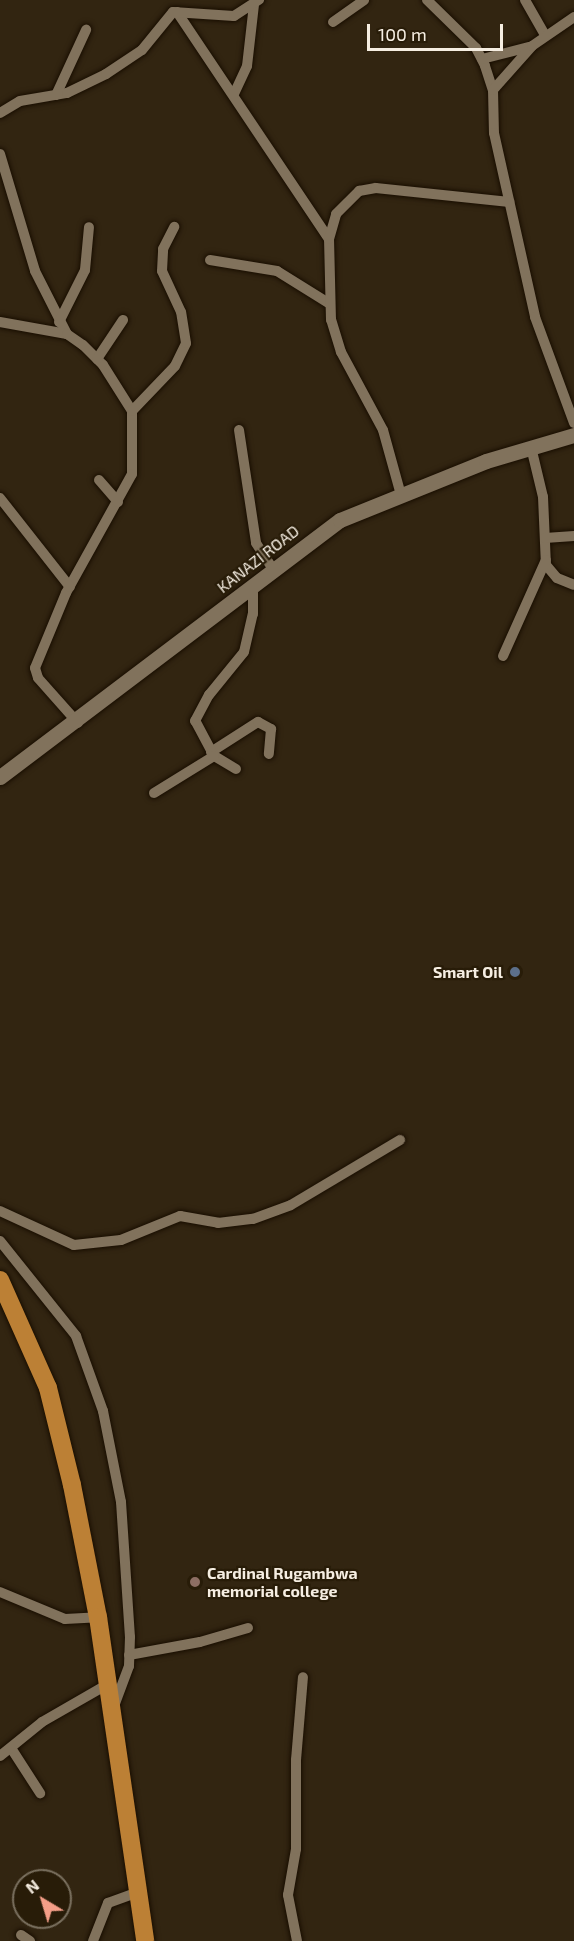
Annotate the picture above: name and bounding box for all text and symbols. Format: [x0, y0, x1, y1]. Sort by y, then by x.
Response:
scale bar [370, 12, 506, 50]
text: 100 m [378, 23, 427, 45]
street label: KANAZI ROAD [213, 521, 303, 597]
place label: Smart Oil [433, 962, 503, 982]
marker: Smart Oil [508, 965, 522, 979]
place label: Cardinal Rugambwa memorial college [207, 1563, 358, 1601]
marker: Cardinal Rugambwa memorial college [188, 1575, 202, 1589]
north arrow [12, 1869, 72, 1929]
text: N [21, 1875, 42, 1897]

